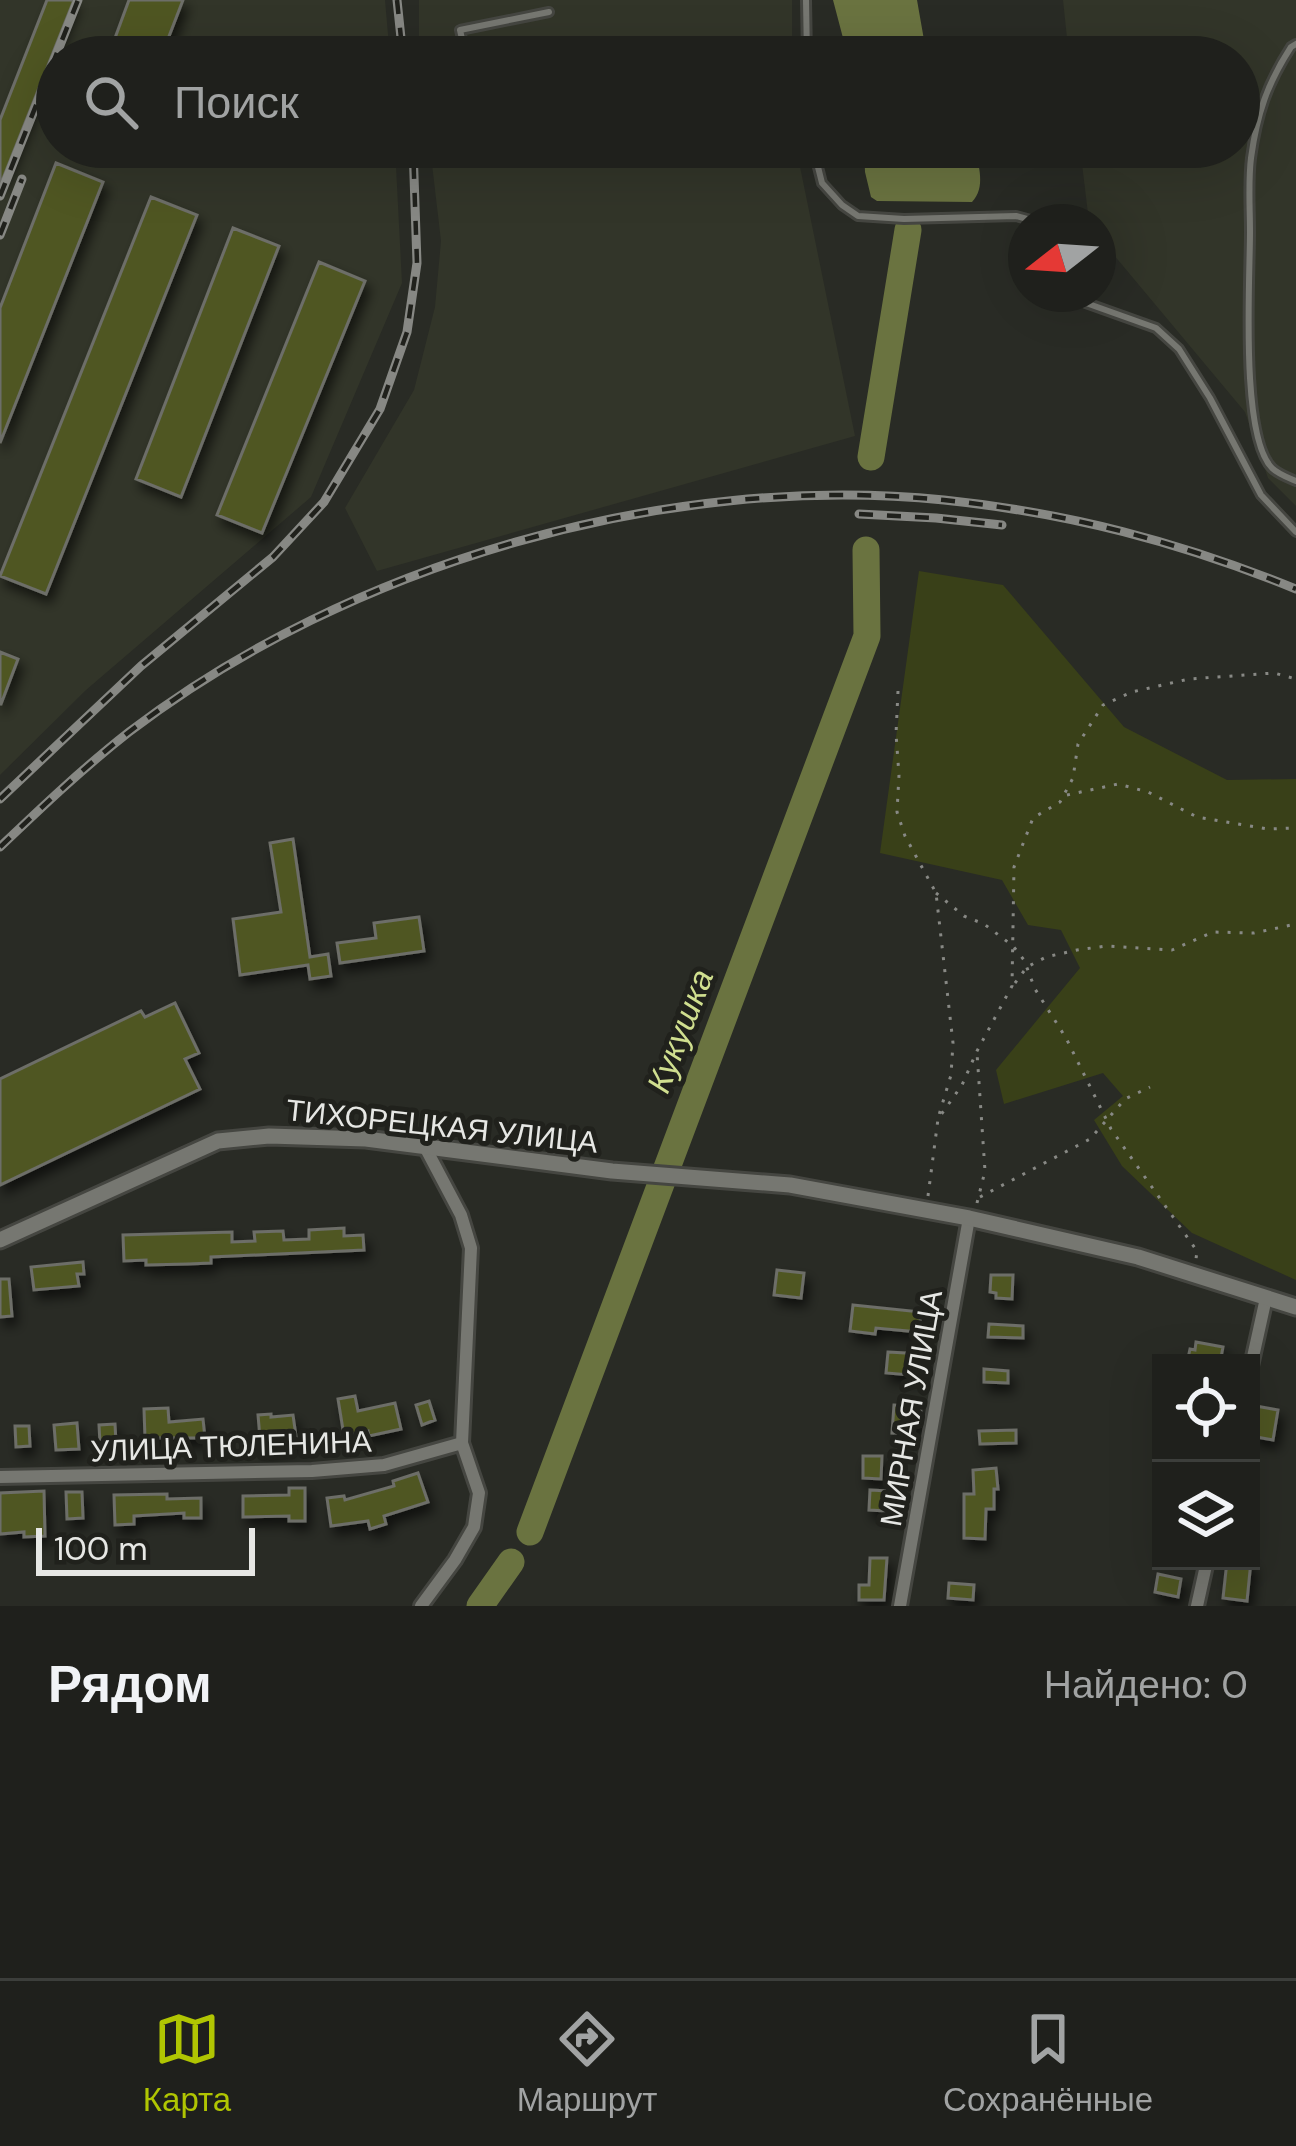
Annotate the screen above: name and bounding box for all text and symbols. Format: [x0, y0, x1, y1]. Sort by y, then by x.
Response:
search box [36, 36, 1260, 168]
icon: search [78, 69, 144, 135]
text: Поиск [174, 73, 299, 132]
north arrow [1008, 204, 1116, 312]
water label: Кукушка [637, 963, 723, 1099]
street label: ТИХОРЕЦКАЯ УЛИЦА [284, 1090, 600, 1162]
street label: МИРНАЯ УЛИЦА [871, 1287, 951, 1529]
map controls [1152, 1354, 1260, 1570]
button: locate [1152, 1354, 1260, 1462]
street label: УЛИЦА ТЮЛЕНИНА [90, 1422, 372, 1470]
button: layers [1152, 1462, 1260, 1570]
scale bar [36, 1522, 255, 1575]
text: 100 m [54, 1527, 148, 1570]
text: Рядом [48, 1651, 212, 1718]
text: Найдено: 0 [1044, 1659, 1248, 1710]
tab: Карта [143, 2006, 231, 2121]
tab: Маршрут [517, 2006, 657, 2121]
tab: Сохранённые [943, 2006, 1153, 2121]

